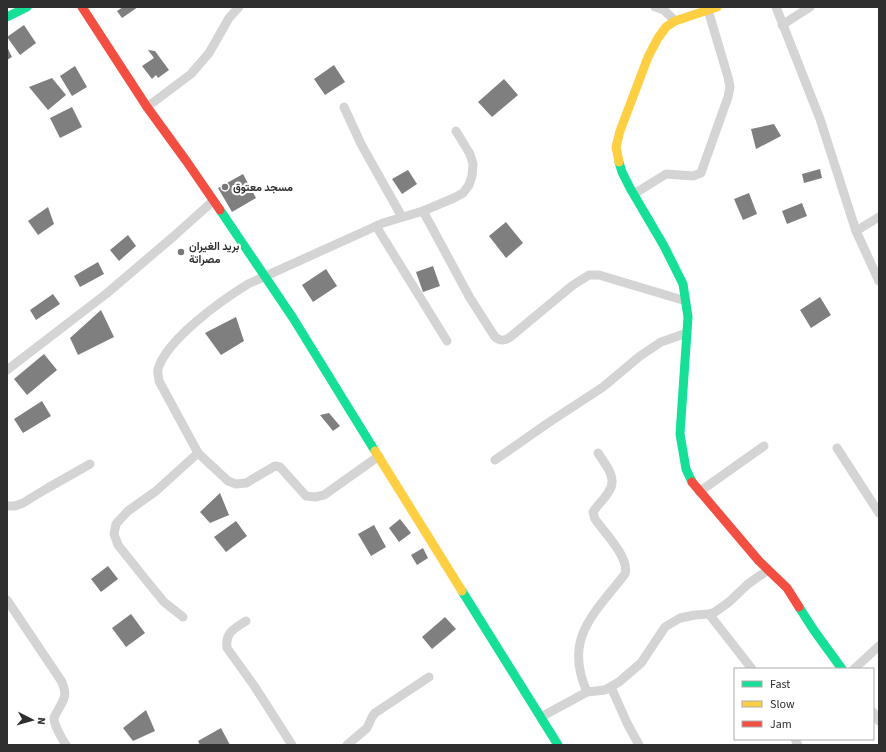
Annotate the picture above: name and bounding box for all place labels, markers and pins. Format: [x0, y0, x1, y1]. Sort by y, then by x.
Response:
place label: مسجد معتوق [233, 180, 293, 195]
marker: مسجد معتوق [220, 182, 230, 192]
place label: بريد الغيران مصراتة [189, 239, 239, 267]
marker: بريد الغيران مصراتة [176, 247, 186, 257]

